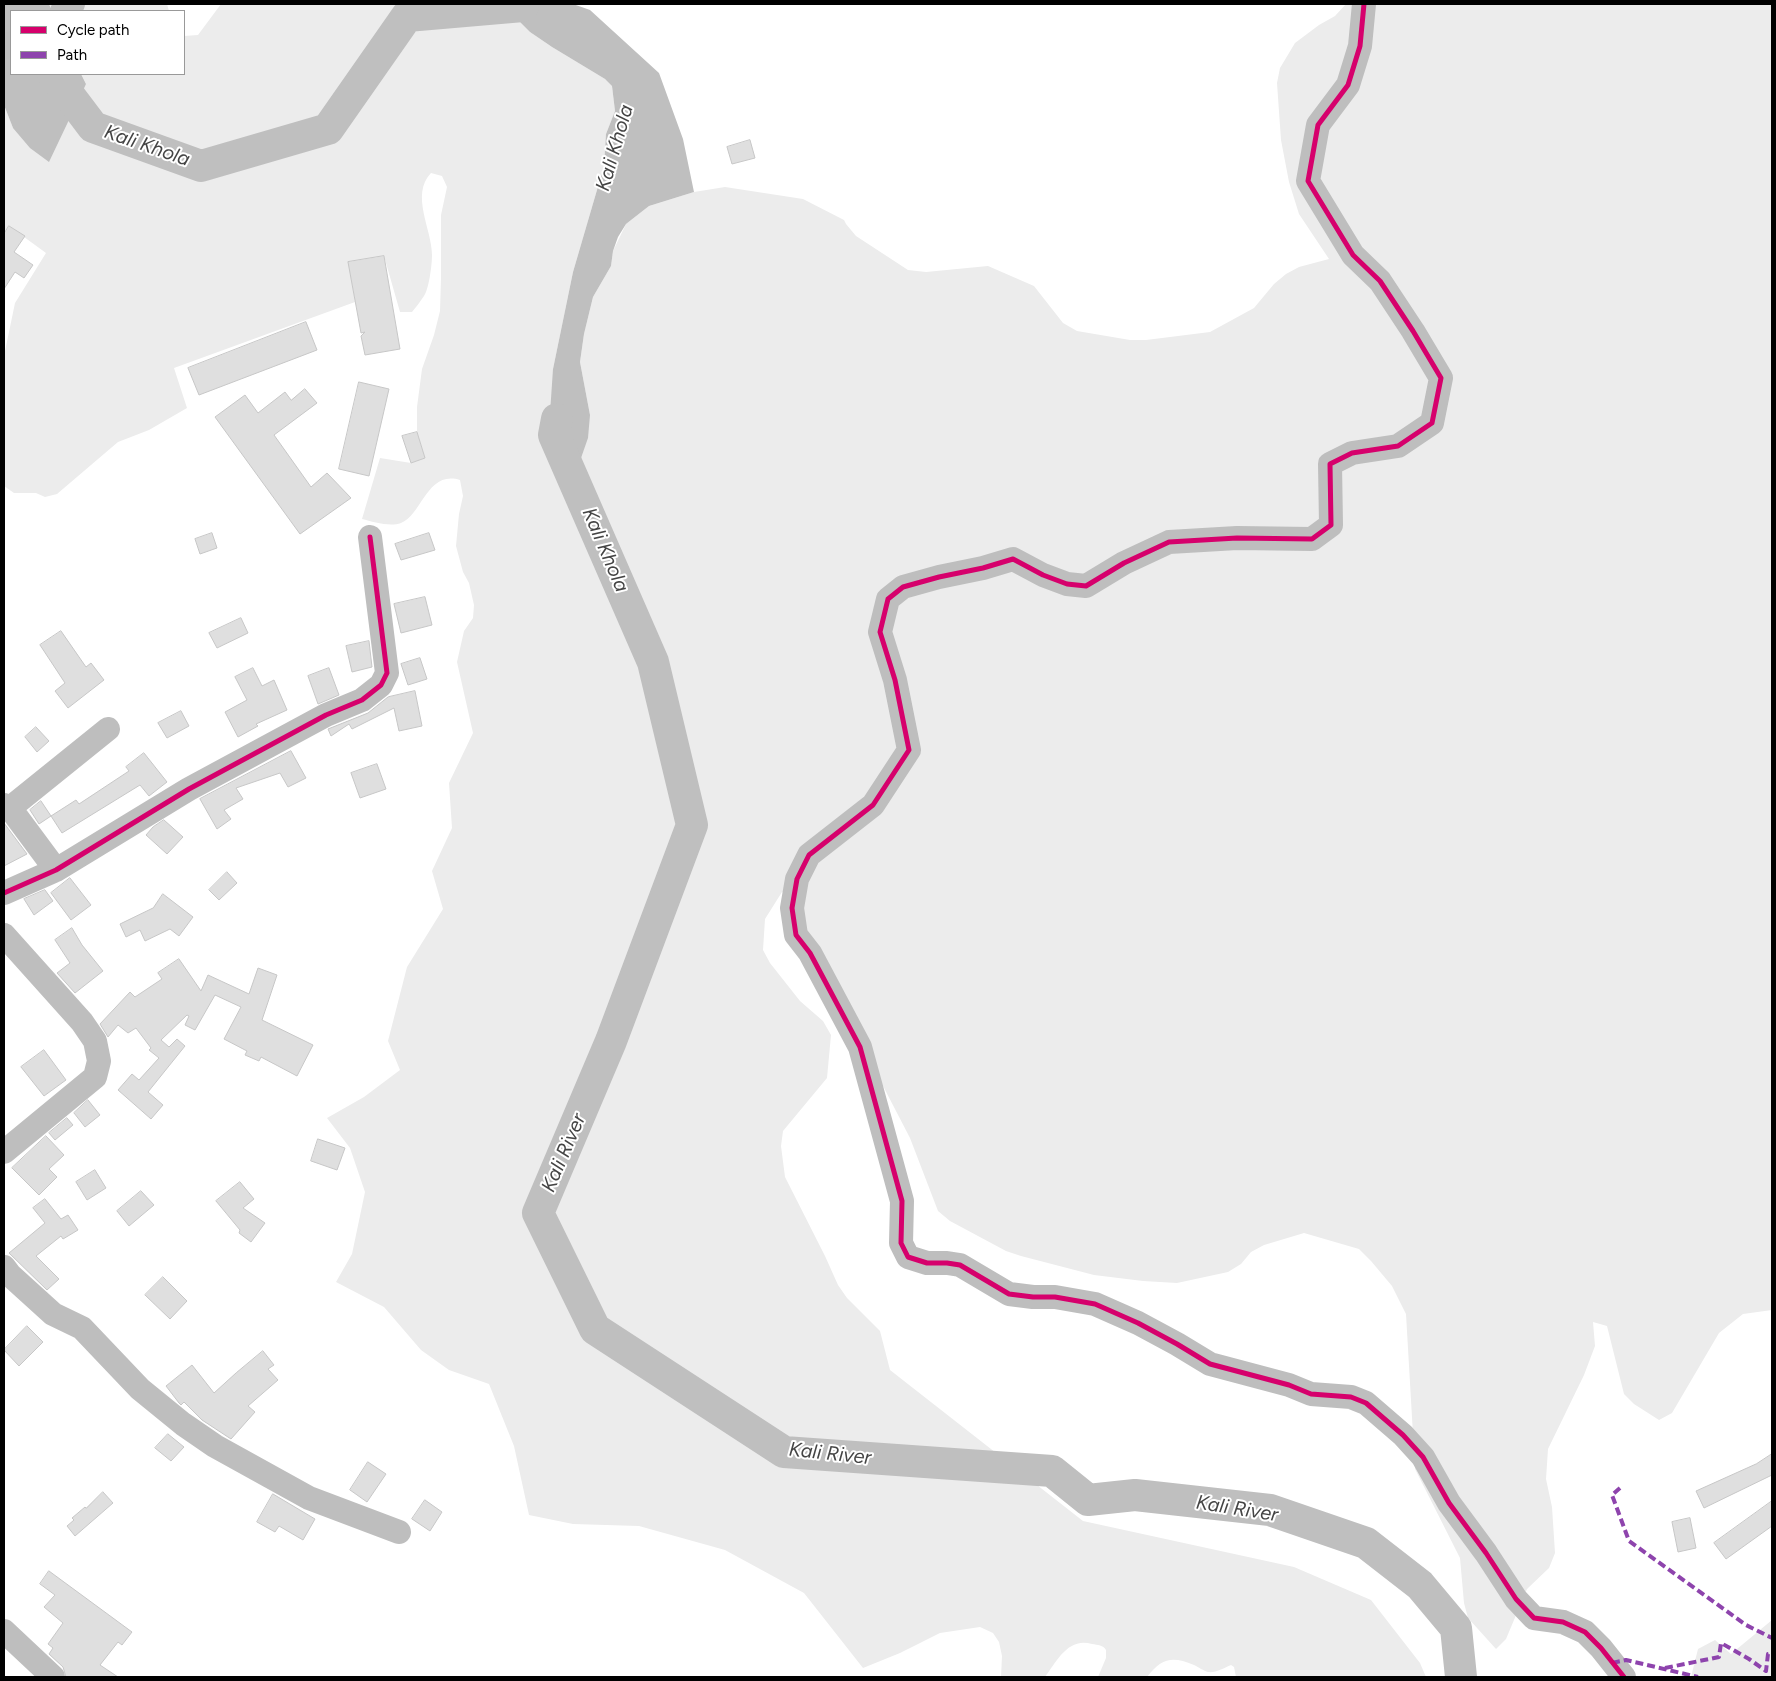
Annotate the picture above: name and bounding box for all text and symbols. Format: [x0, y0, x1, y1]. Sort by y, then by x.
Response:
legend [10, 10, 185, 75]
text: Cycle path [57, 21, 129, 39]
text: Path [57, 46, 87, 64]
water label: Kali Khola [591, 102, 639, 194]
water label: Kali Khola [101, 120, 193, 172]
water label: Kali Khola [577, 504, 633, 596]
water label: Kali River [537, 1110, 591, 1196]
water label: Kali River [788, 1438, 872, 1470]
water label: Kali River [1194, 1491, 1280, 1527]

